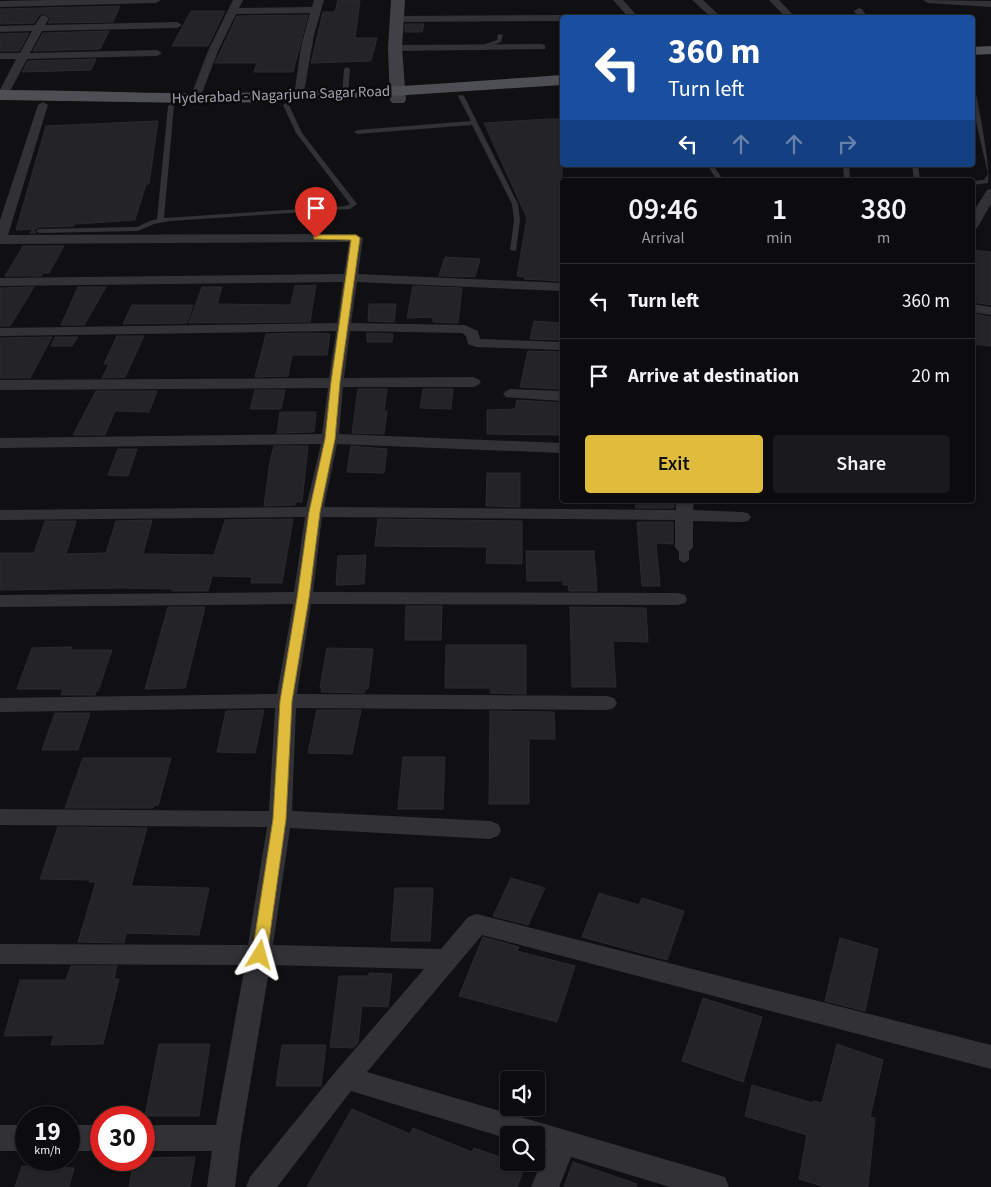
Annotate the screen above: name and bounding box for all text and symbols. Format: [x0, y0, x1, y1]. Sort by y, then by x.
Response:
text: 360 m [668, 27, 760, 77]
icon: left [585, 35, 650, 100]
text: Turn left [668, 73, 744, 105]
street label: Hyderabad - Nagarjuna Sagar Road [172, 81, 390, 109]
icon: left [674, 130, 702, 158]
icon: ahead [727, 130, 755, 158]
icon: ahead [780, 130, 808, 158]
icon: right [833, 130, 861, 158]
pin [295, 187, 337, 238]
text: 09:46 [628, 188, 698, 231]
text: 1 [772, 188, 787, 231]
text: 380 [861, 188, 907, 231]
icon: arrive [302, 194, 330, 222]
text: Arrival [642, 227, 685, 249]
text: min [766, 227, 792, 249]
text: m [877, 227, 890, 249]
icon: left [585, 287, 613, 315]
text: Turn left [628, 288, 699, 315]
text: 360 m [902, 288, 950, 315]
icon: arrive [585, 362, 613, 390]
text: Arrive at destination [628, 363, 799, 390]
text: 20 m [912, 363, 950, 390]
button: Exit [585, 435, 763, 493]
button: Share [773, 435, 950, 493]
position arrow [233, 928, 285, 980]
map controls [500, 1071, 545, 1171]
button: sound [500, 1071, 545, 1116]
speed limit sign: 30 [90, 1106, 155, 1171]
text: 19 [34, 1114, 61, 1150]
button: search [500, 1126, 545, 1171]
text: km/h [34, 1142, 61, 1159]

